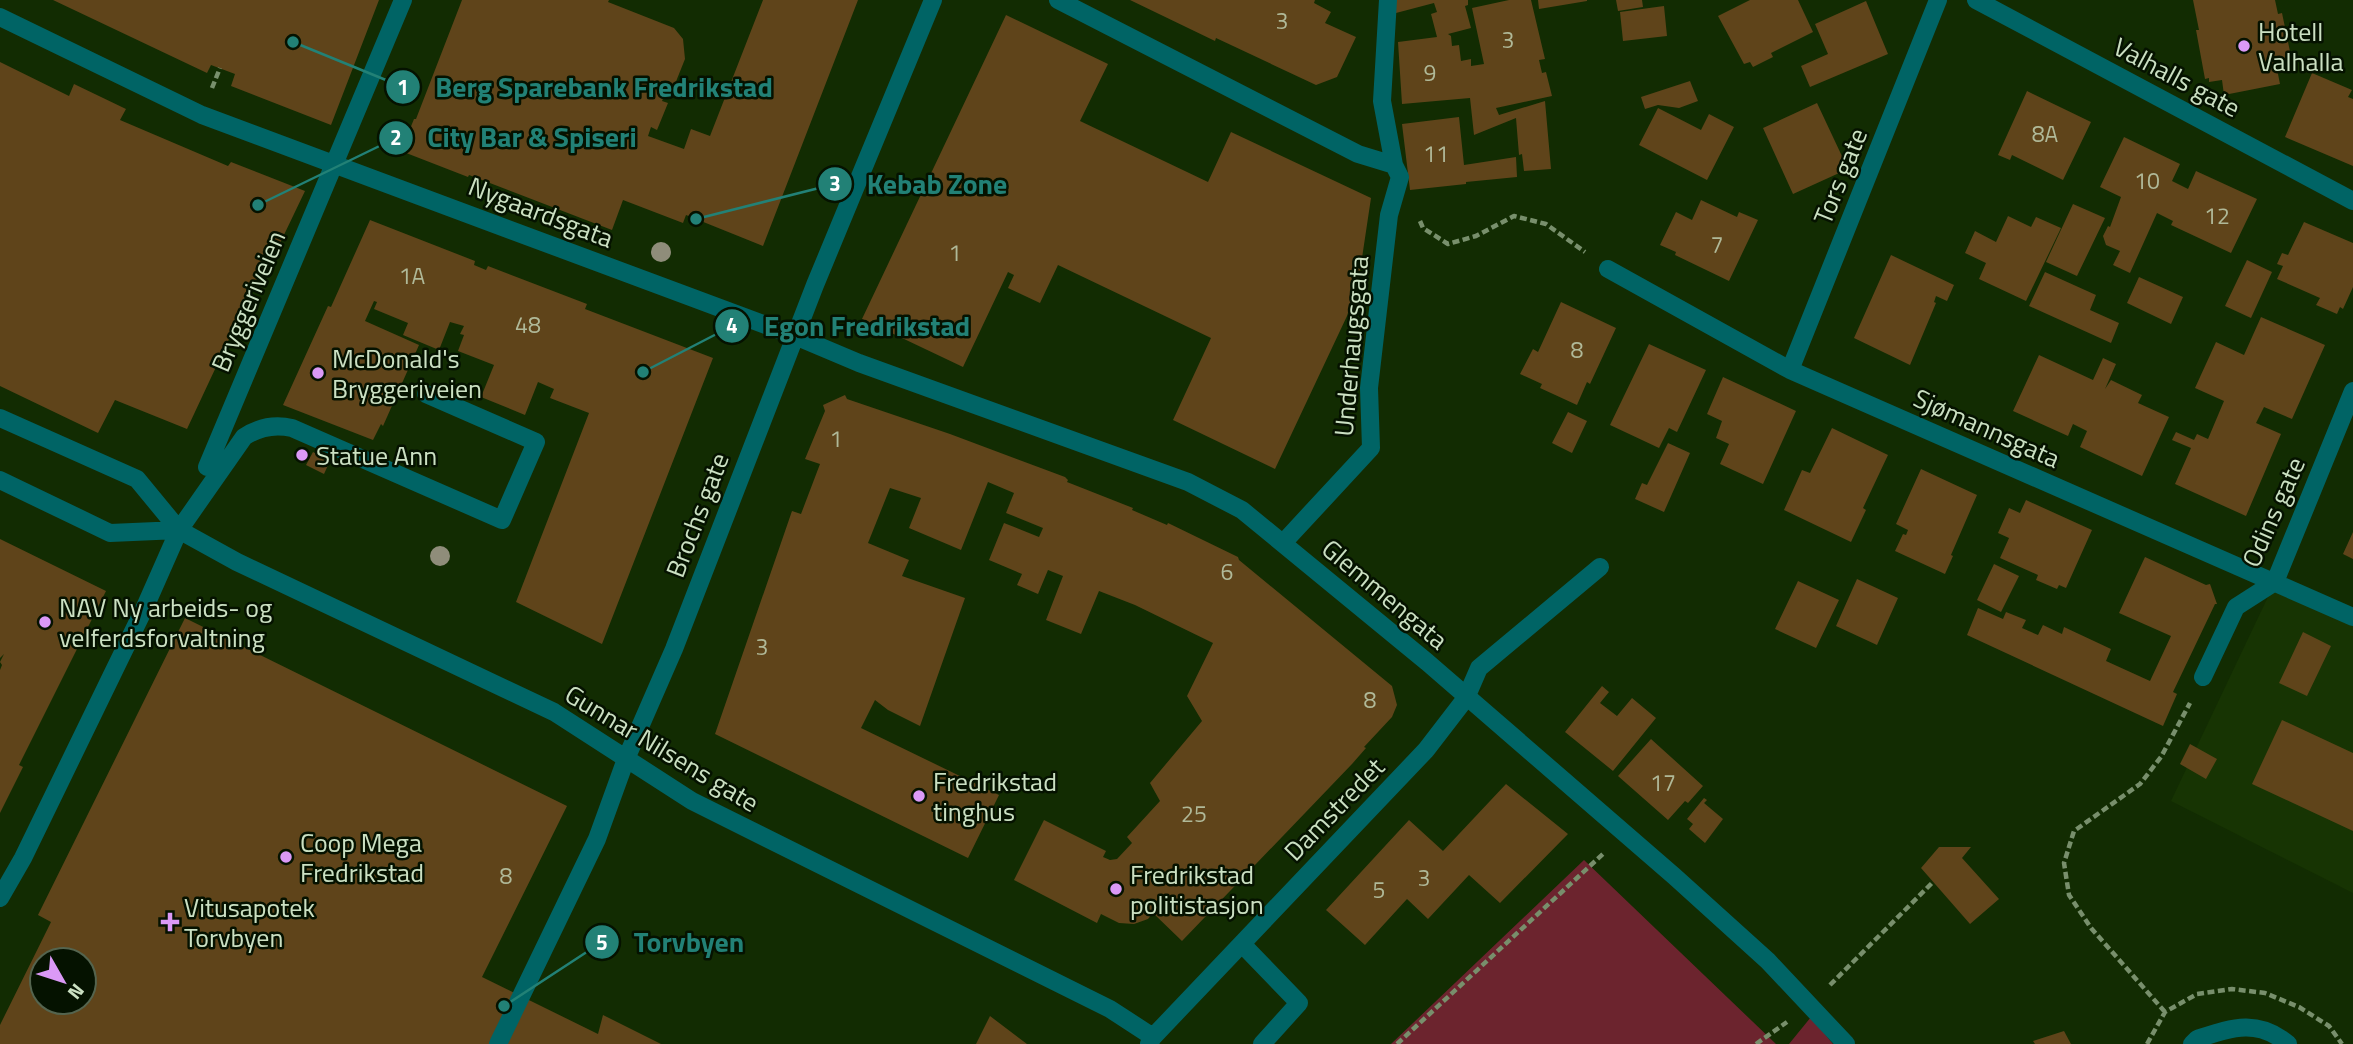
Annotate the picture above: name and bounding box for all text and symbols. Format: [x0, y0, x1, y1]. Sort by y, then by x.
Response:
house number: 3 [1276, 3, 1288, 38]
place label: Hotell Valhalla [2258, 12, 2344, 81]
house number: 3 [1502, 22, 1514, 57]
street label: Valhalls gate [2107, 27, 2247, 127]
marker: Hotell Valhalla [2236, 38, 2252, 54]
house number: 9 [1424, 55, 1436, 90]
callout: Berg Sparebank Fredrikstad [386, 63, 786, 112]
text: Berg Sparebank Fredrikstad [435, 65, 773, 108]
text: 1 [397, 71, 409, 103]
callout: City Bar & Spiseri [379, 113, 651, 162]
text: City Bar & Spiseri [427, 115, 637, 158]
house number: 8A [2032, 116, 2059, 151]
text: 2 [390, 121, 402, 153]
street label: Tors gate [1803, 122, 1877, 230]
house number: 11 [1423, 136, 1449, 171]
callout: Kebab Zone [818, 159, 1021, 208]
text: Kebab Zone [867, 162, 1007, 205]
house number: 10 [2134, 163, 2160, 198]
street label: Nygaardsgata [463, 167, 619, 257]
text: 3 [829, 167, 841, 199]
house number: 12 [2204, 198, 2230, 233]
street label: Bryggeriveien [201, 224, 295, 378]
house number: 7 [1711, 227, 1723, 262]
house number: 1 [949, 235, 961, 270]
street label: Underhaugsgata [1324, 254, 1378, 438]
house number: 1A [399, 258, 426, 293]
callout: Egon Fredrikstad [715, 302, 984, 351]
text: Egon Fredrikstad [764, 304, 970, 347]
house number: 48 [515, 307, 541, 342]
text: 4 [726, 309, 738, 341]
house number: 8 [1571, 332, 1584, 367]
place label: McDonald's Bryggeriveien [332, 339, 482, 408]
marker: McDonald's Bryggeriveien [310, 365, 326, 381]
street label: Sjømannsgata [1907, 378, 2067, 478]
house number: 1 [830, 421, 842, 456]
place label: Statue Ann [316, 436, 437, 475]
marker: Statue Ann [294, 447, 310, 463]
street label: Brochs gate [655, 447, 739, 583]
street label: Odins gate [2231, 451, 2315, 573]
street label: Glemmengata [1313, 529, 1457, 659]
house number: 6 [1221, 554, 1233, 589]
place label: NAV Ny arbeids- og velferdsforvaltning [59, 588, 272, 657]
marker: NAV Ny arbeids- og velferdsforvaltning [37, 614, 53, 630]
house number: 3 [756, 629, 768, 664]
street label: Gunnar Nilsens gate [557, 675, 767, 821]
house number: 8 [1364, 682, 1377, 717]
street label: Damstredet [1275, 749, 1393, 869]
place label: Fredrikstad tinghus [933, 762, 1057, 831]
house number: 17 [1650, 765, 1676, 800]
marker: Fredrikstad tinghus [911, 788, 927, 804]
house number: 25 [1181, 796, 1207, 831]
place label: Coop Mega Fredrikstad [300, 823, 424, 892]
marker: Coop Mega Fredrikstad [278, 849, 294, 865]
place label: Fredrikstad politistasjon [1130, 855, 1264, 924]
house number: 8 [500, 858, 513, 893]
house number: 3 [1418, 860, 1430, 895]
house number: 5 [1373, 872, 1385, 907]
marker: Fredrikstad politistasjon [1108, 881, 1124, 897]
place label: Vitusapotek Torvbyen [184, 888, 315, 957]
marker: Vitusapotek Torvbyen [162, 914, 178, 930]
callout: Torvbyen [585, 918, 759, 967]
text: Torvbyen [634, 920, 744, 963]
text: 5 [596, 926, 608, 958]
north arrow [28, 946, 98, 1016]
text: N [61, 978, 92, 1006]

